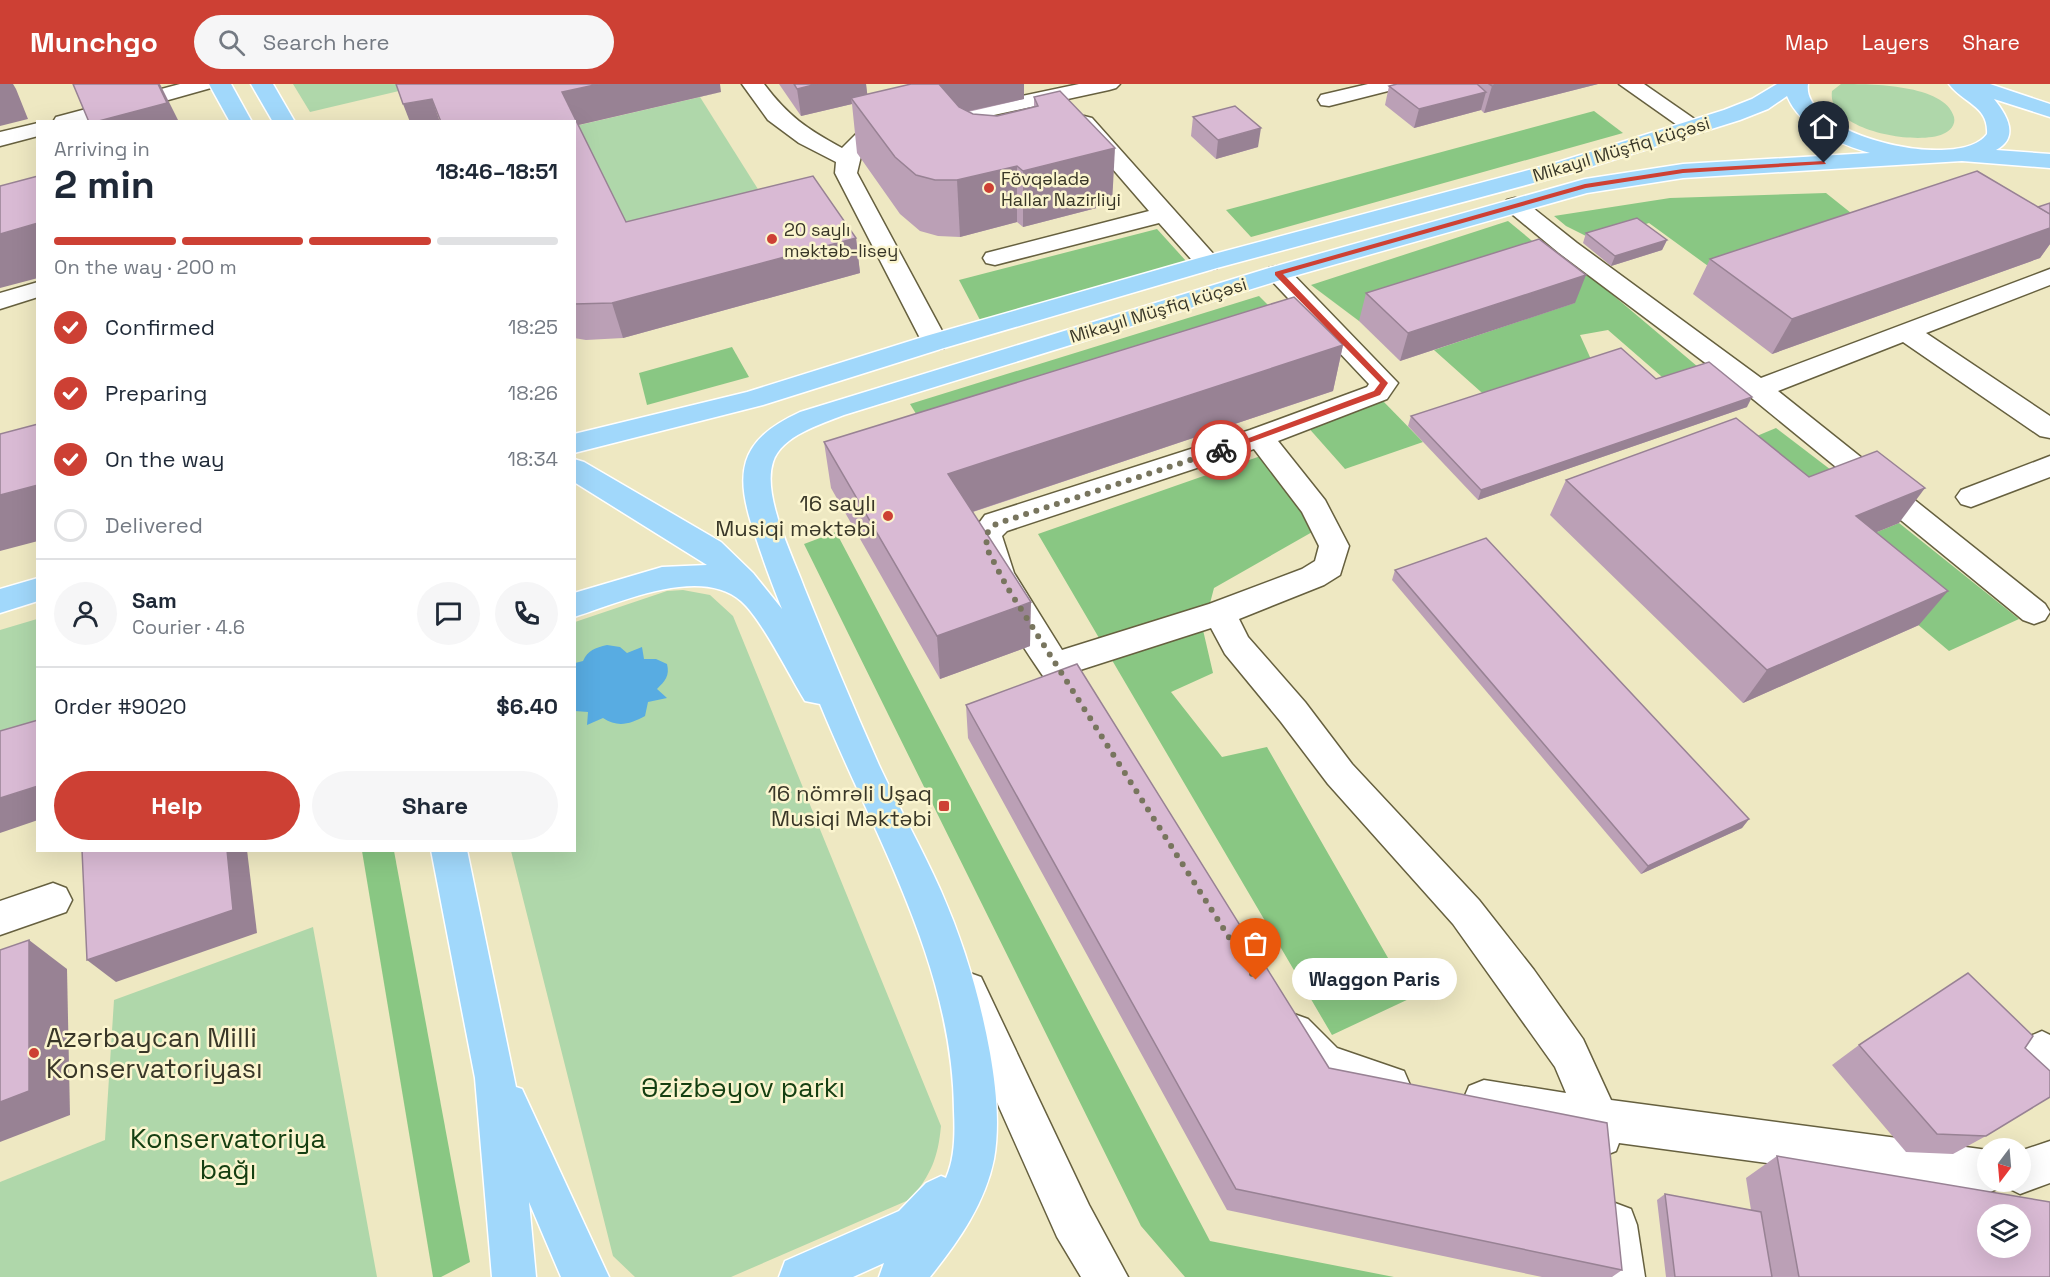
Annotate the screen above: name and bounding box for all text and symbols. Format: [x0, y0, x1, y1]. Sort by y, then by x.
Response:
search box [194, 15, 614, 69]
text: Munchgo [30, 24, 158, 60]
icon: search [215, 26, 248, 59]
text: Search here [263, 28, 390, 56]
text: Map [1785, 29, 1829, 56]
text: Layers [1862, 29, 1929, 56]
text: Share [1962, 29, 2020, 56]
pin [1798, 101, 1849, 163]
icon: home [1807, 110, 1840, 143]
street label: Mikayıl Müşfiq küçəsi [1530, 111, 1712, 187]
text: Arriving in [54, 136, 150, 162]
text: 18:46–18:51 [435, 157, 558, 185]
text: 2 min [54, 160, 155, 209]
place label: Fövqəladə Hallar Nazirliyi [1001, 167, 1121, 211]
marker: Fövqəladə Hallar Nazirliyi [982, 181, 996, 195]
place label: 20 saylı məktəb-lisey [784, 218, 898, 262]
marker: 20 saylı məktəb-lisey [765, 232, 779, 246]
text: On the way · 200 m [54, 254, 237, 280]
street label: Mikayıl Müşfiq küçəsi [1067, 272, 1249, 348]
icon: check [54, 311, 87, 344]
text: Confirmed [105, 313, 215, 341]
text: 18:25 [508, 314, 558, 340]
icon: check [54, 377, 87, 410]
text: Preparing [105, 379, 207, 407]
text: 18:26 [508, 380, 558, 406]
courier [1191, 420, 1251, 480]
icon: bike [1205, 434, 1238, 467]
icon: check [54, 443, 87, 476]
text: On the way [105, 445, 224, 473]
text: 18:34 [508, 446, 558, 472]
place label: 16 saylı Musiqi məktəbi [715, 489, 876, 542]
marker: 16 saylı Musiqi məktəbi [881, 509, 895, 523]
text: Delivered [105, 511, 203, 539]
button: person [54, 582, 117, 645]
button: chat [417, 582, 480, 645]
button: phone [495, 582, 558, 645]
text: Sam [132, 586, 177, 614]
text: Courier · 4.6 [132, 614, 245, 640]
text: Order #9020 [54, 692, 187, 720]
text: $6.40 [496, 692, 558, 720]
button: Help [54, 771, 300, 840]
button: Share [312, 771, 558, 840]
place label: 16 nömrəli Uşaq Musiqi Məktəbi [768, 779, 932, 832]
marker: 16 nömrəli Uşaq Musiqi Məktəbi [937, 799, 951, 813]
pin [1230, 918, 1281, 980]
icon: bag [1239, 927, 1272, 960]
callout: Waggon Paris [1292, 959, 1457, 1001]
text: Waggon Paris [1309, 966, 1440, 992]
place label: Azərbaycan Milli Konservatoriyası [46, 1020, 263, 1086]
marker: Azərbaycan Milli Konservatoriyası [27, 1046, 41, 1060]
park label: Əzizbəyov parkı [641, 1070, 845, 1105]
park label: Konservatoriya bağı [130, 1121, 326, 1187]
north arrow [1977, 1138, 2031, 1192]
map controls [1977, 1138, 2031, 1258]
button: layers [1977, 1204, 2031, 1258]

